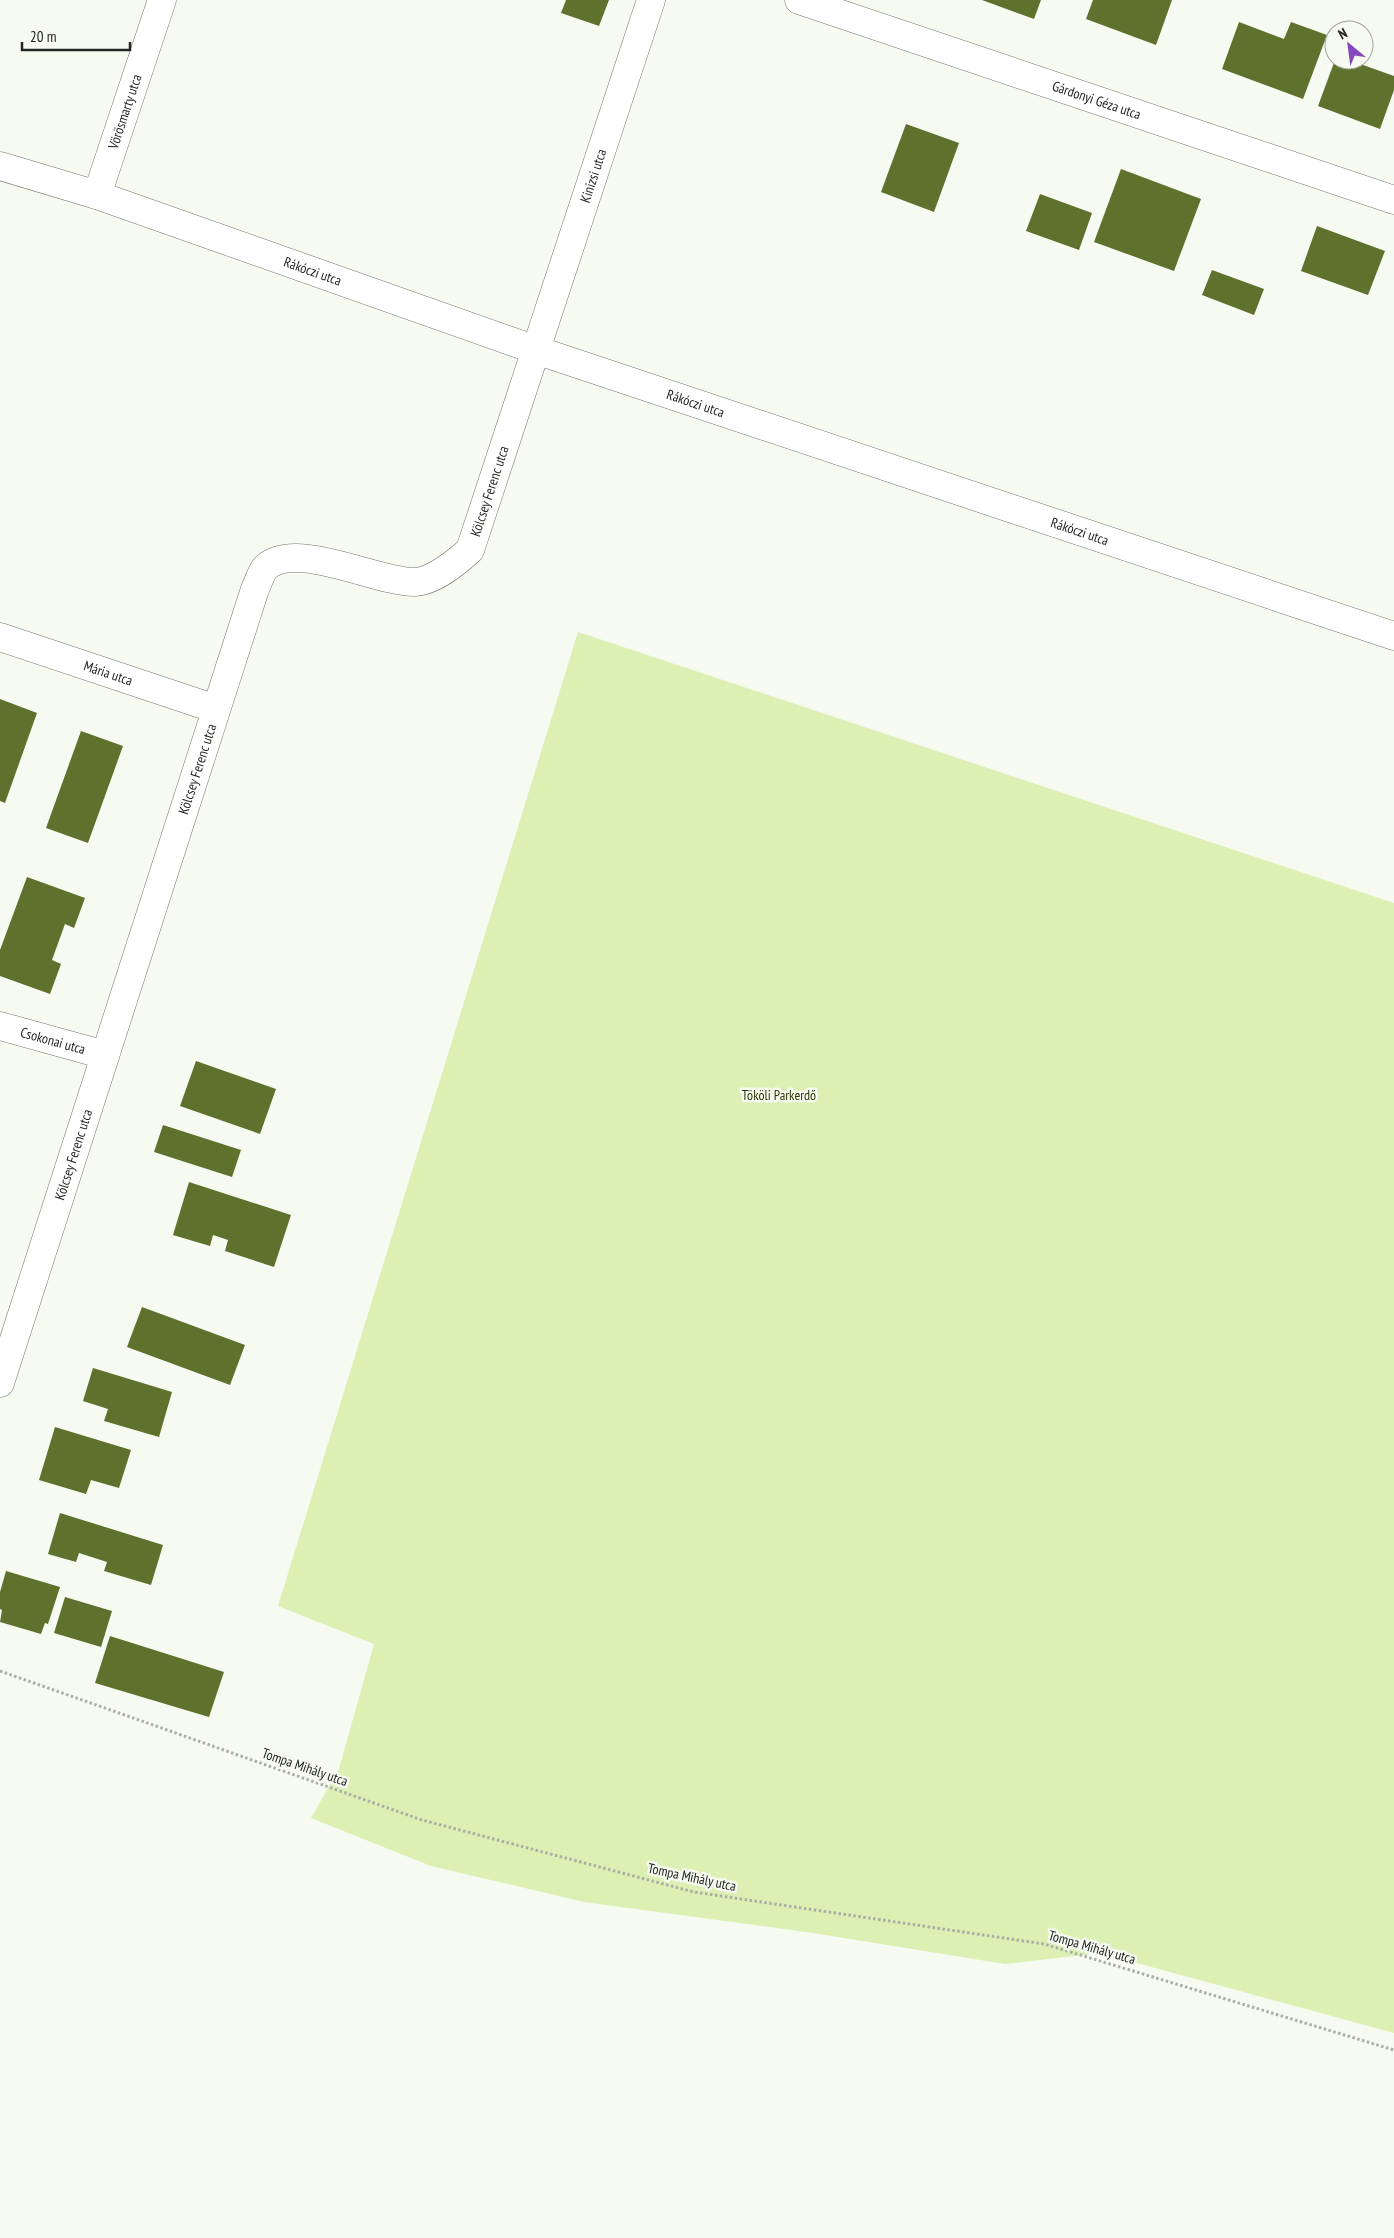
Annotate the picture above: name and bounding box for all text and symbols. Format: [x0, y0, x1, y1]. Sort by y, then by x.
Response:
scale bar [22, 20, 130, 52]
north arrow [1324, 20, 1374, 70]
text: N [1335, 24, 1350, 43]
text: 20 m [30, 27, 56, 46]
street label: Vörösmarty utca [104, 72, 146, 152]
street label: Gárdonyi Géza utca [1050, 77, 1143, 123]
street label: Kinizsi utca [576, 147, 610, 205]
street label: Rákóczi utca [281, 253, 344, 290]
street label: Rákóczi utca [664, 385, 727, 421]
street label: Kölcsey Ferenc utca [466, 444, 513, 539]
street label: Rákóczi utca [1048, 513, 1111, 549]
street label: Mária utca [81, 657, 135, 690]
street label: Kölcsey Ferenc utca [174, 721, 220, 817]
street label: Csokonai utca [19, 1023, 88, 1058]
park label: Tököli Parkerdő [742, 1086, 816, 1104]
street label: Kölcsey Ferenc utca [50, 1107, 96, 1202]
street label: Tompa Mihály utca [260, 1744, 350, 1790]
street label: Tompa Mihály utca [646, 1859, 738, 1895]
street label: Tompa Mihály utca [1046, 1926, 1138, 1968]

